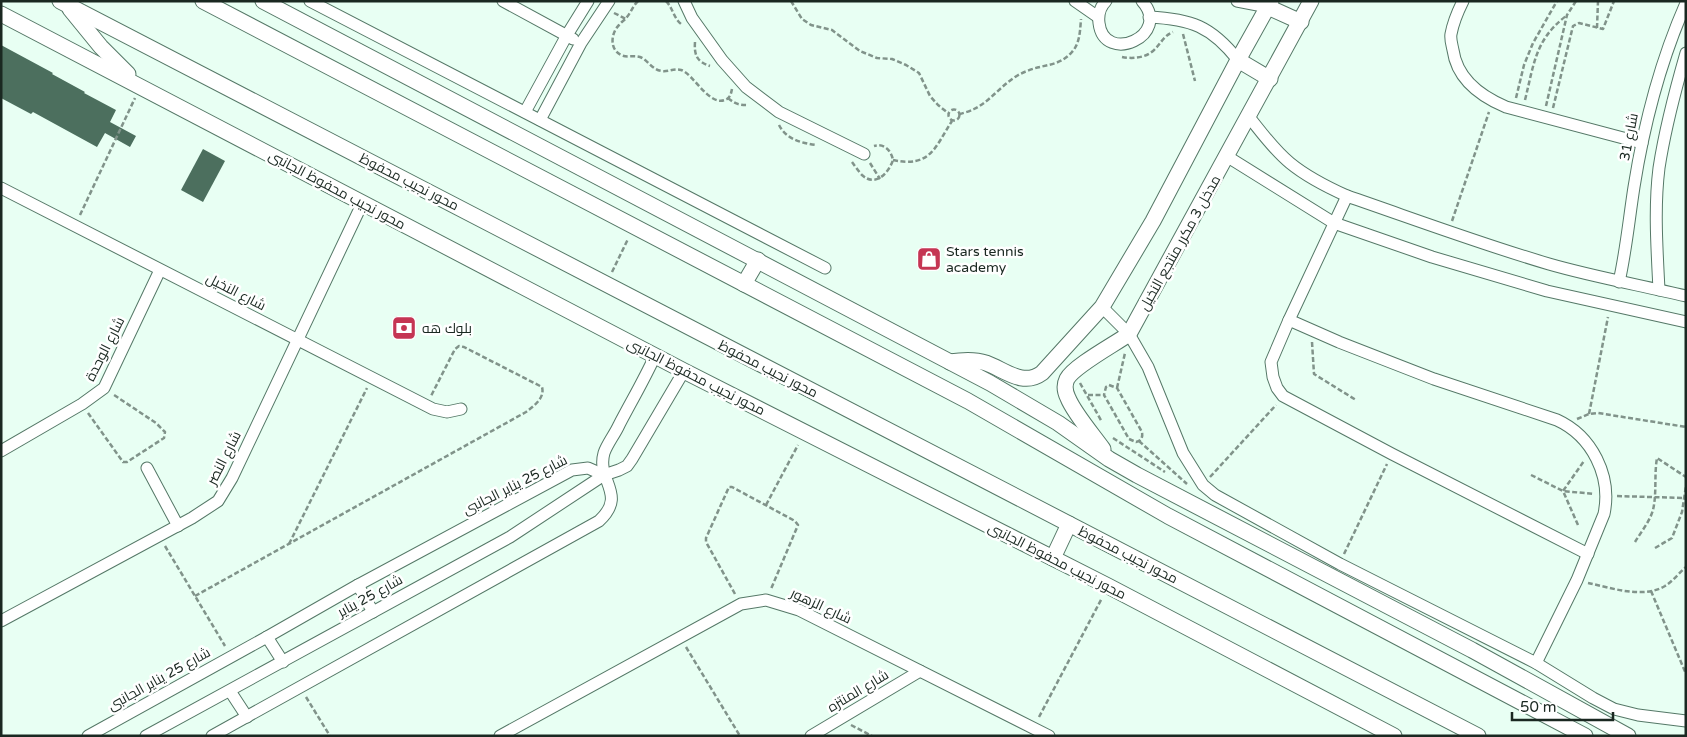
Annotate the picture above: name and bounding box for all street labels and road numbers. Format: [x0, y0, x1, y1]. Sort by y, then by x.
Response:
street label: شارع 31 [1616, 112, 1642, 162]
street label: محور نجيب محفوظ الجانبى [266, 147, 408, 233]
street label: محور نجيب محفوظ [356, 150, 462, 214]
street label: مدخل 3 مكرر منتجع النخيل [1136, 172, 1224, 314]
street label: شارع النخيل [203, 270, 269, 314]
street label: شارع الوحدة [82, 314, 128, 384]
street label: محور نجيب محفوظ الجانبى [624, 335, 768, 419]
street label: محور نجيب محفوظ [715, 337, 821, 401]
street label: شارع النصر [203, 428, 245, 489]
street label: شارع 25 يناير الجانبى [460, 451, 570, 519]
street label: محور نجيب محفوظ الجانبى [985, 519, 1129, 603]
street label: محور نجيب محفوظ [1075, 523, 1181, 587]
street label: شارع 25 يناير [334, 571, 406, 621]
street label: شارع الزهور [787, 584, 854, 628]
street label: شارع 25 يناير الجانبى [105, 644, 213, 714]
street label: شارع المنتزه [824, 666, 892, 716]

